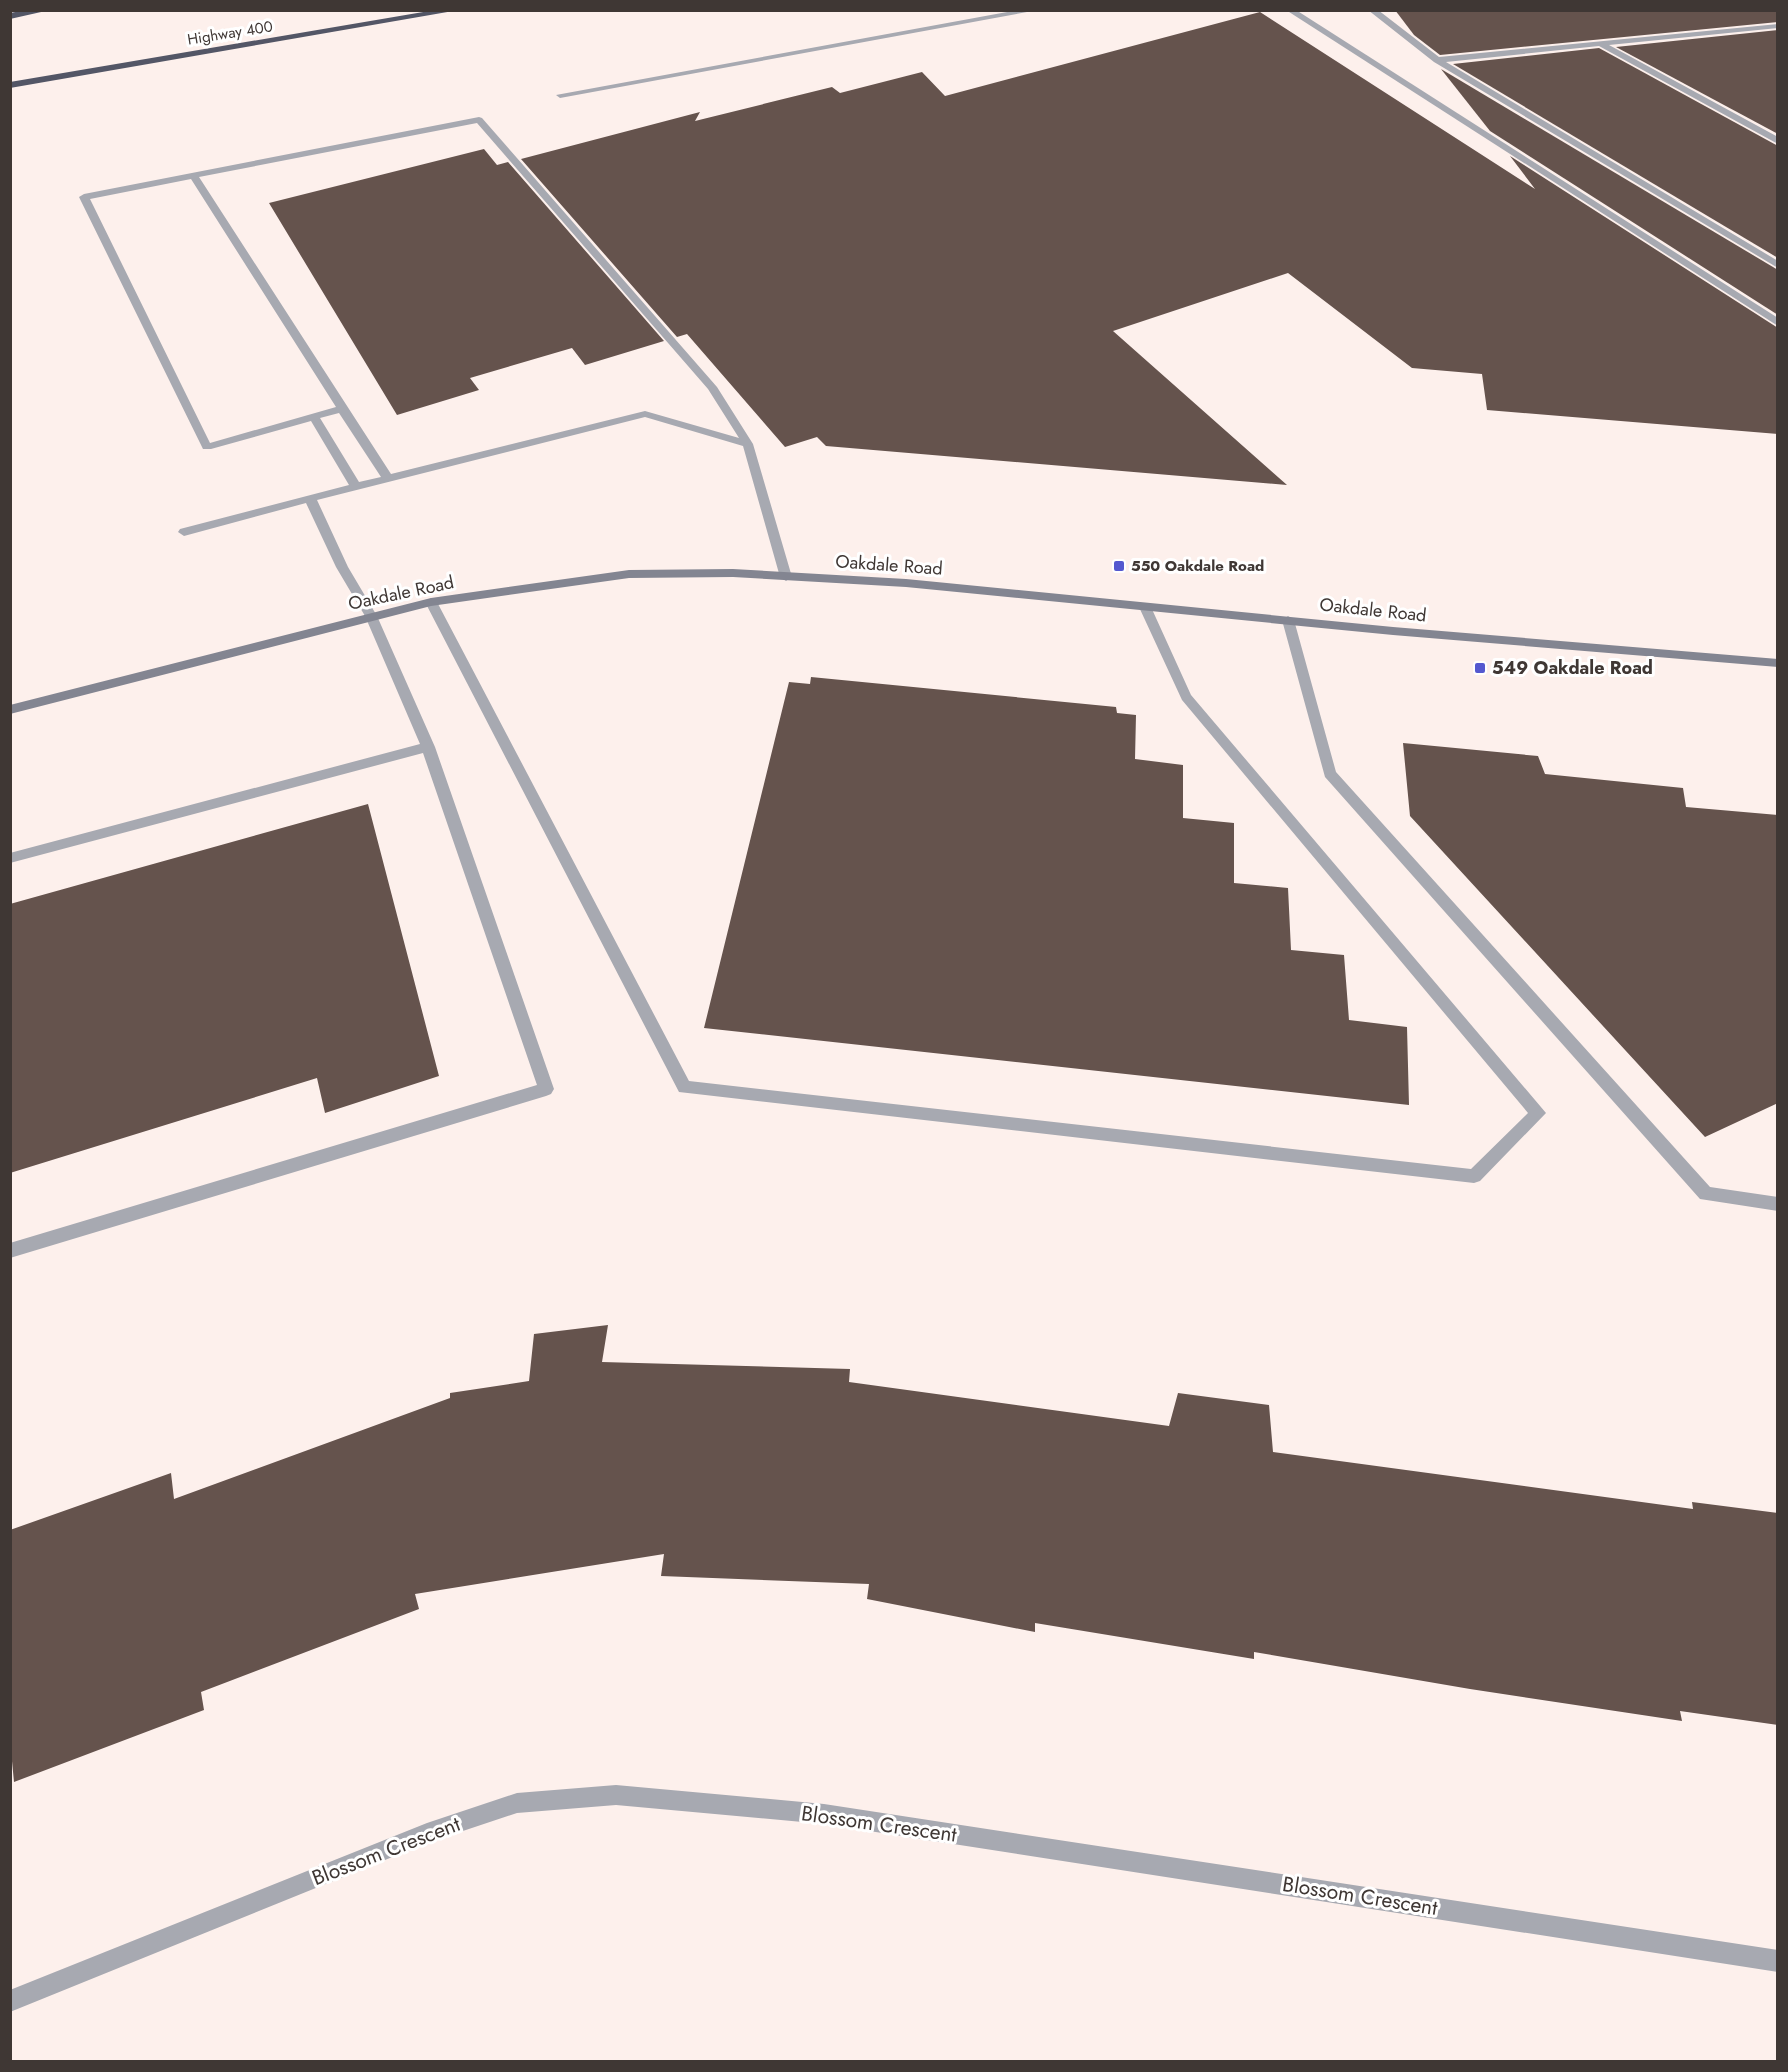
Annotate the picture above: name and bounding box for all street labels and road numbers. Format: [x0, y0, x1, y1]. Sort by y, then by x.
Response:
street label: Highway 400 [186, 15, 274, 51]
street label: Oakdale Road [835, 548, 943, 582]
street label: Oakdale Road [346, 569, 456, 617]
street label: Oakdale Road [1318, 591, 1428, 629]
street label: Blossom Crescent [799, 1798, 959, 1850]
street label: Blossom Crescent [308, 1809, 464, 1893]
street label: Blossom Crescent [1280, 1869, 1440, 1923]

